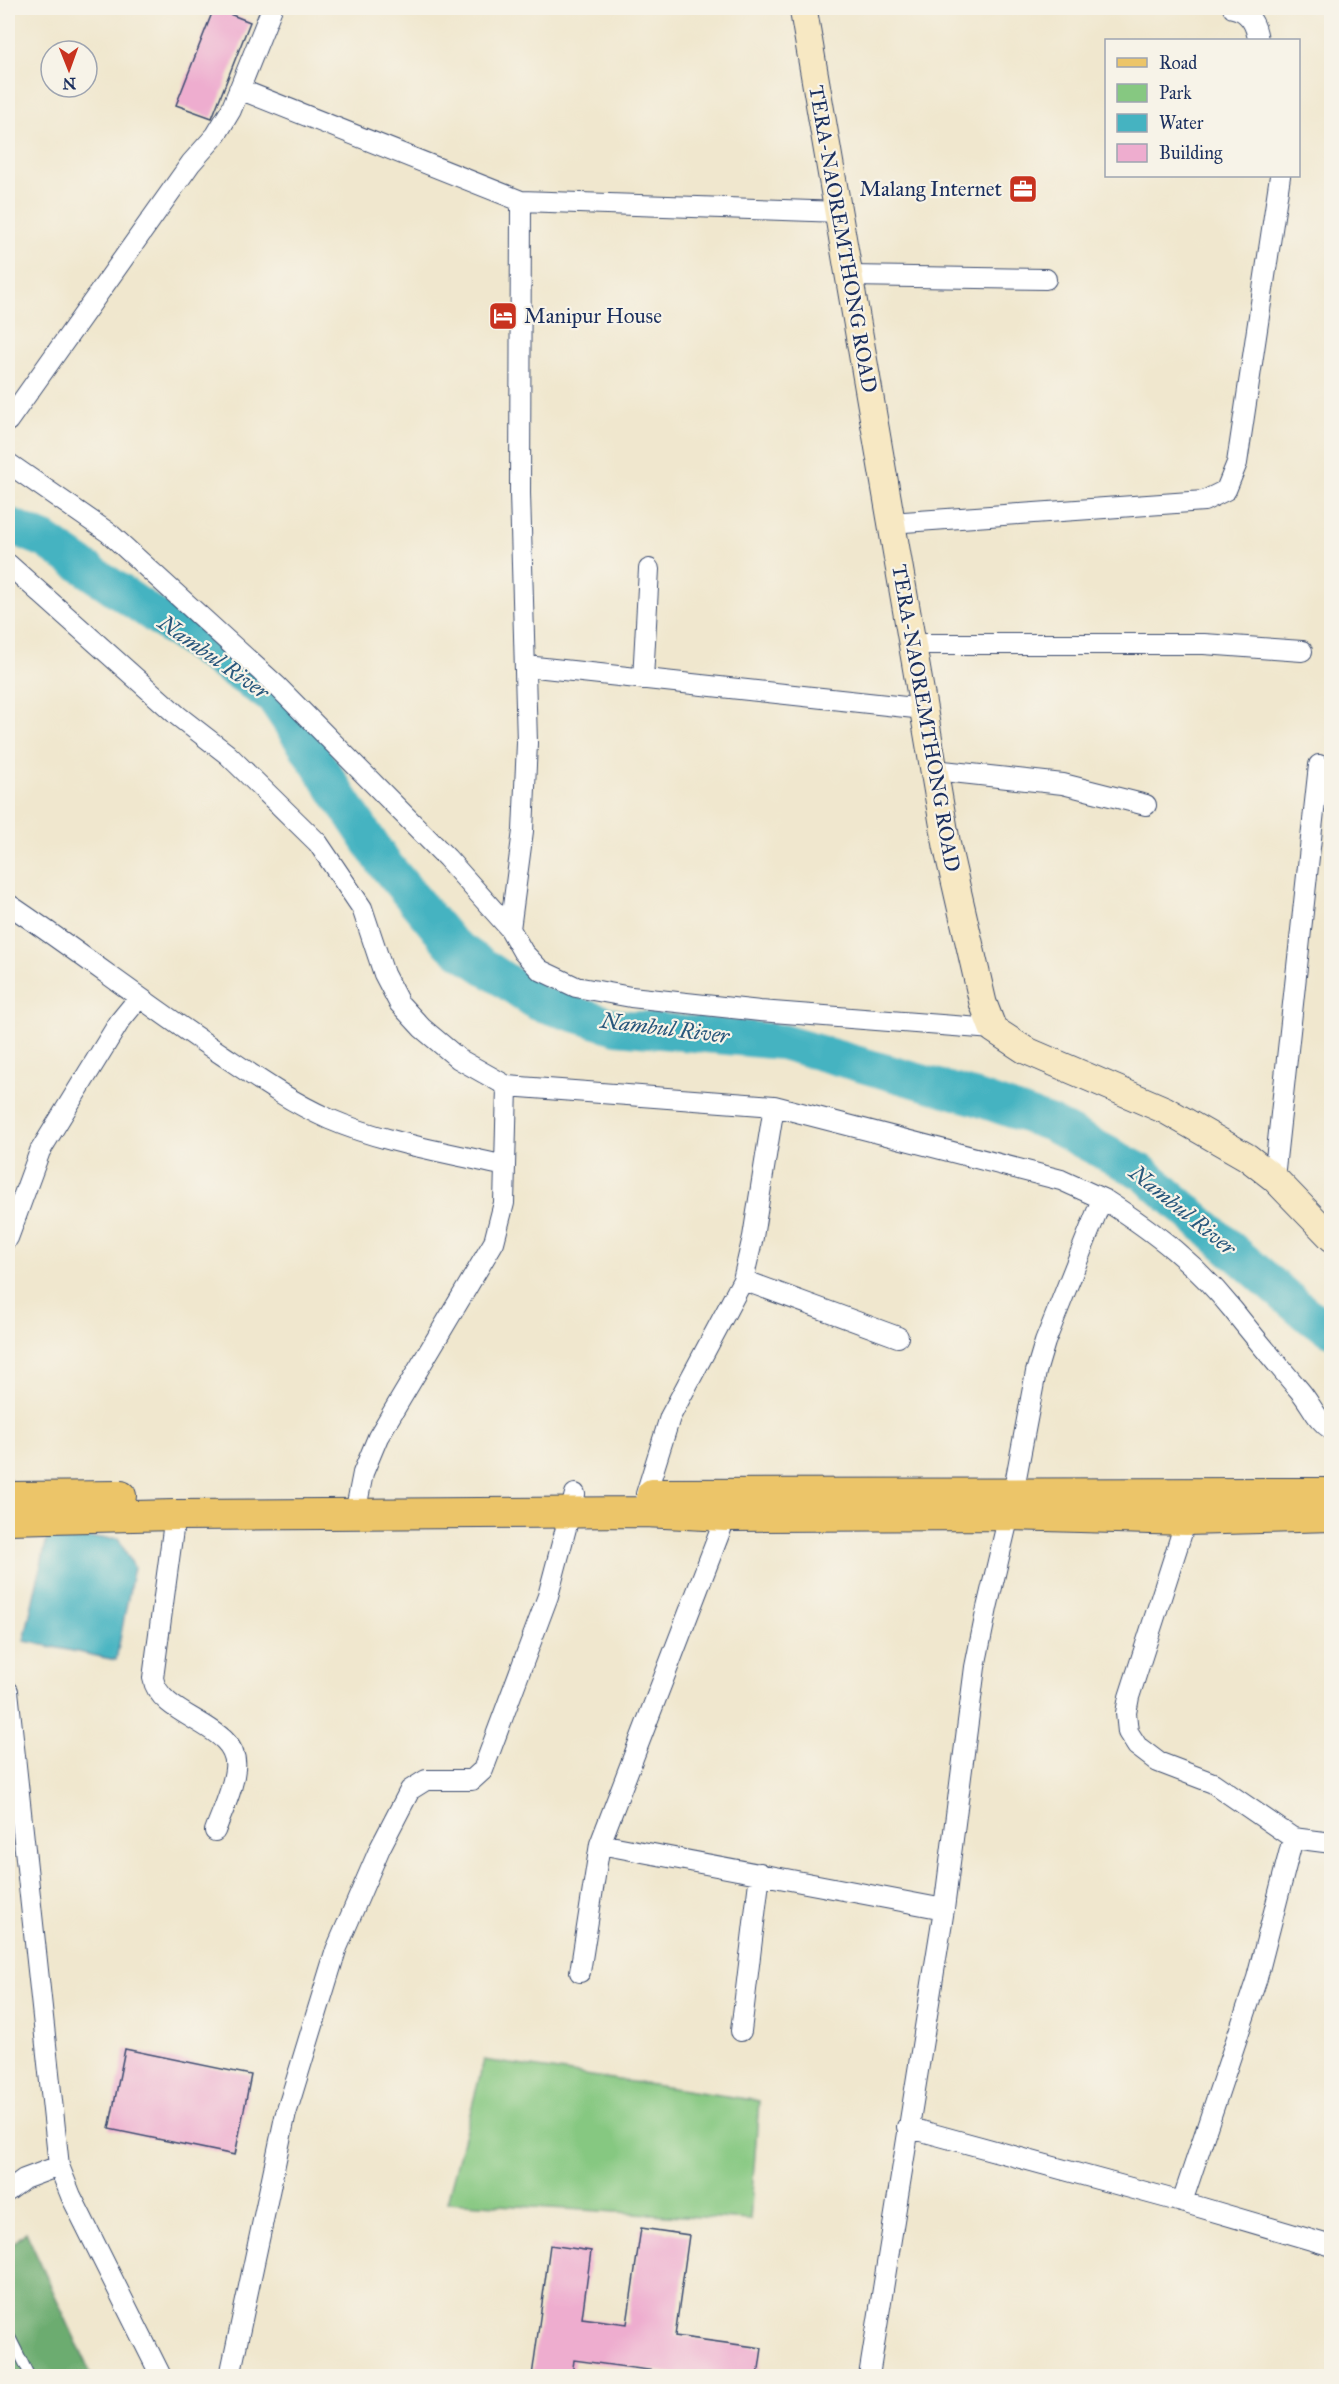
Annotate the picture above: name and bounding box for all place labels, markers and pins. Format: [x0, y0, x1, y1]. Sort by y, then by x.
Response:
office icon: Malang Internet [1007, 173, 1039, 205]
place label: Malang Internet [859, 176, 1003, 202]
hotel icon: Manipur House [487, 300, 519, 332]
place label: Manipur House [524, 303, 662, 329]

